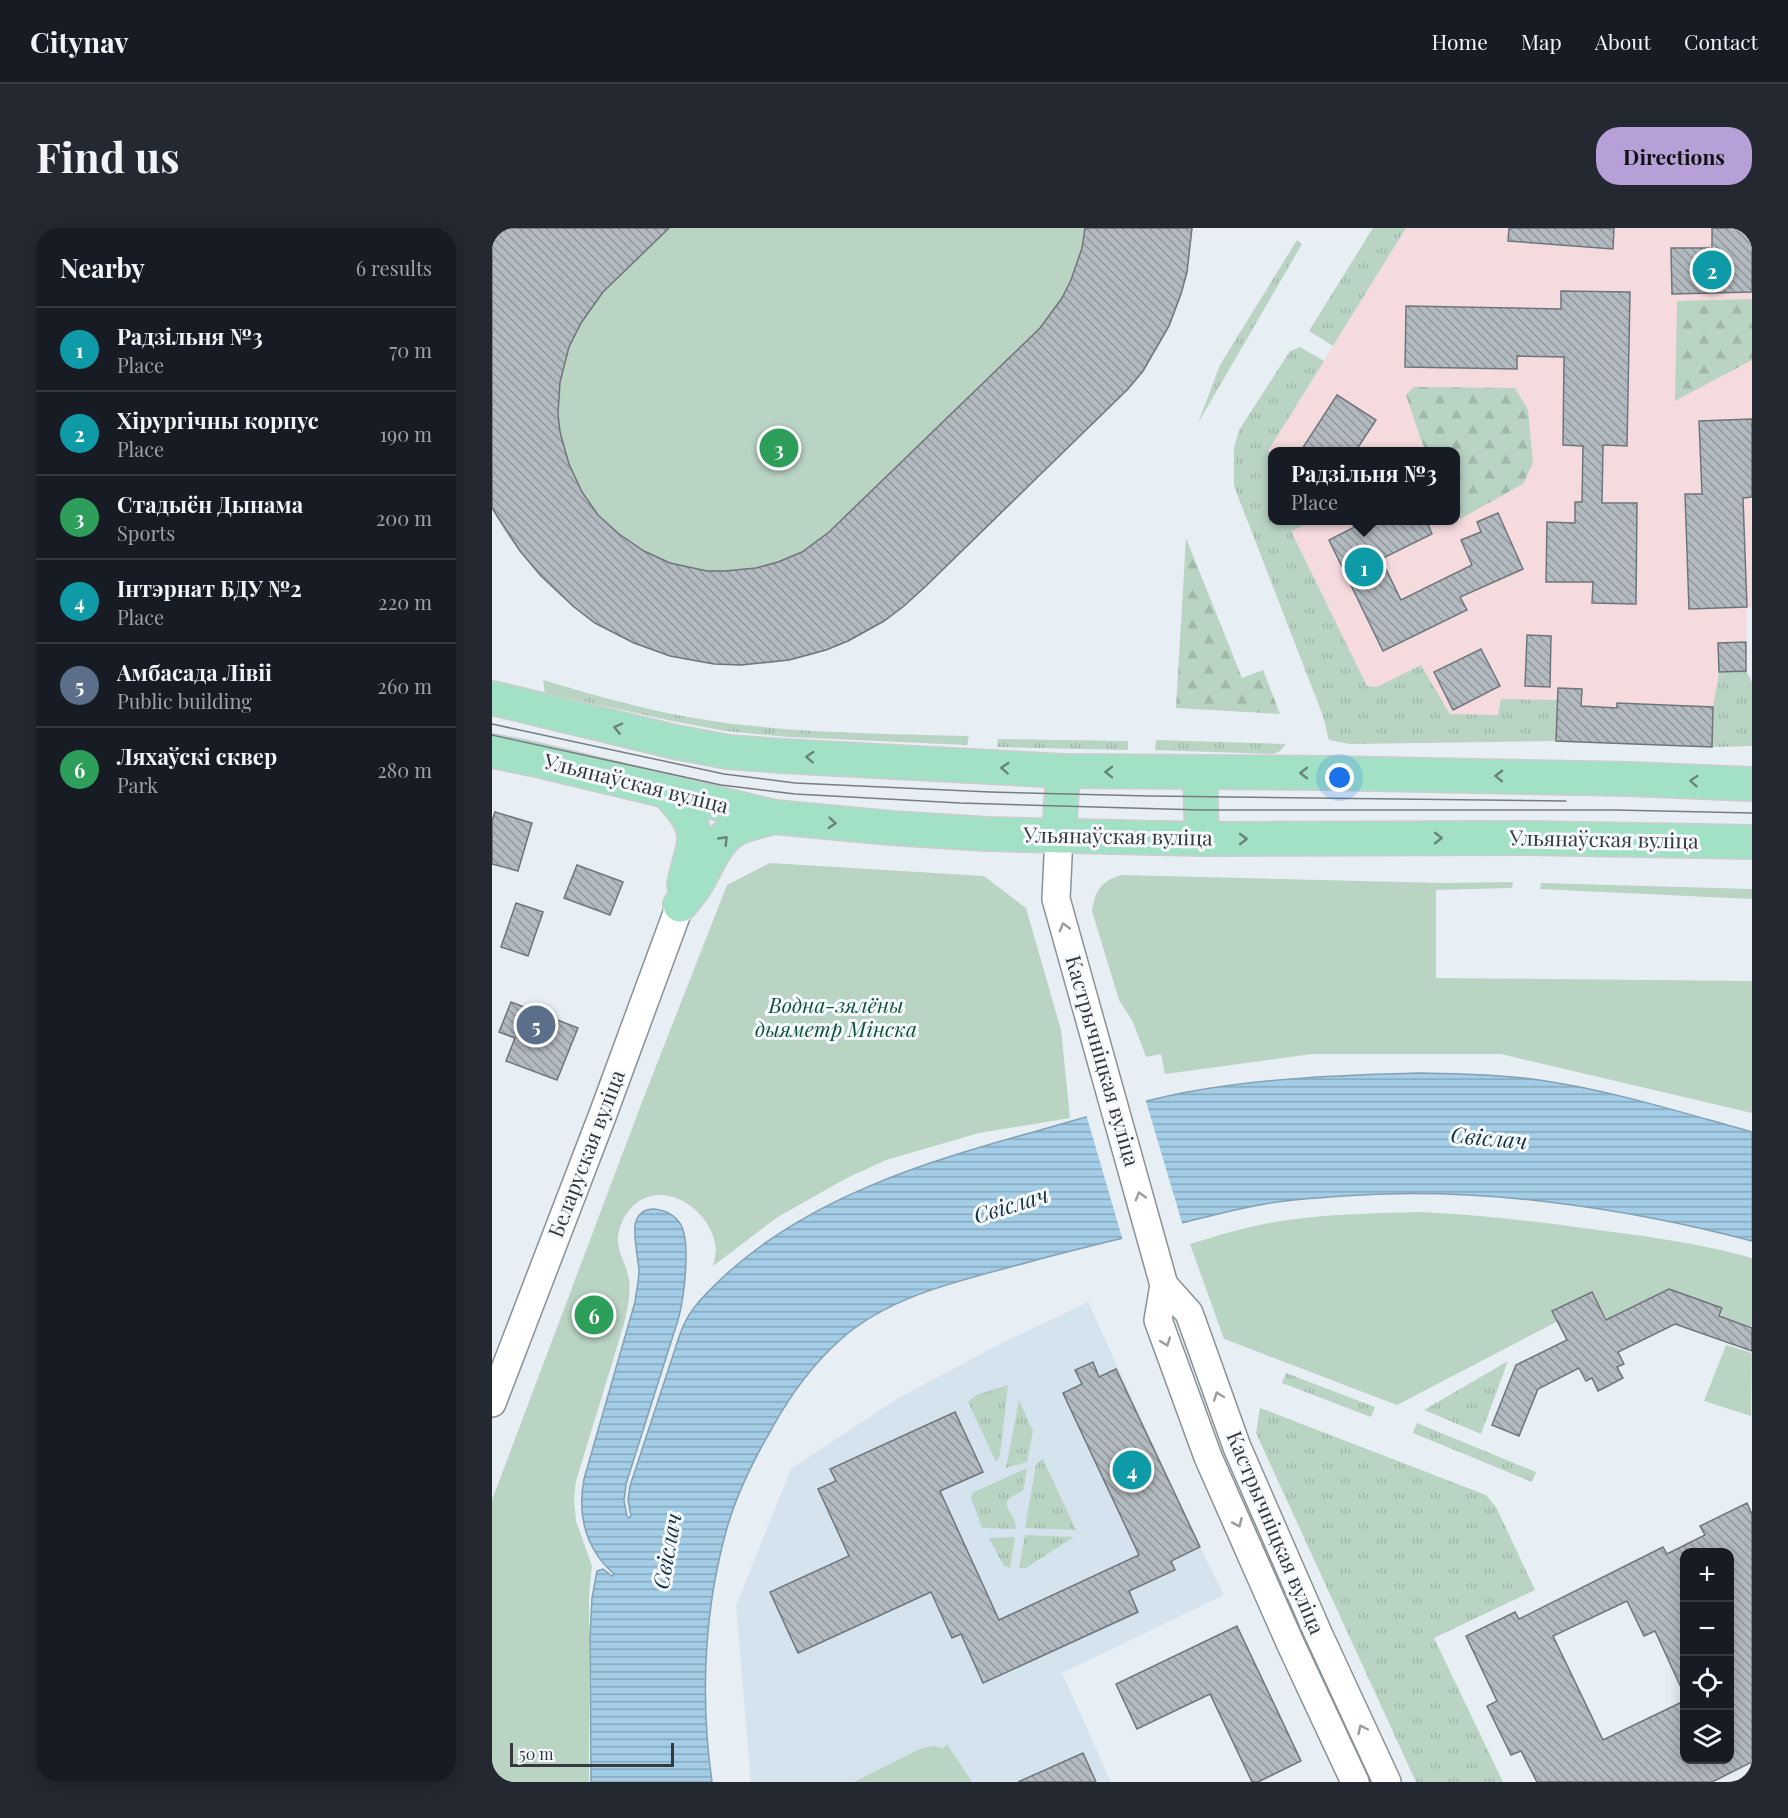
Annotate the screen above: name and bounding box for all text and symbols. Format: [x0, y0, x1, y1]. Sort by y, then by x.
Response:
text: Citynav [30, 23, 129, 60]
text: Home [1432, 27, 1488, 55]
text: Map [1521, 27, 1562, 55]
text: About [1595, 27, 1651, 55]
text: Contact [1684, 27, 1758, 55]
button: Directions [1596, 127, 1752, 185]
text: Find us [36, 128, 180, 184]
pin: 2 [1692, 248, 1732, 292]
text: Nearby [60, 250, 145, 285]
text: 6 results [356, 254, 432, 281]
text: Радзільня №3 [117, 321, 263, 351]
text: 1 [76, 336, 83, 363]
text: 70 m [389, 336, 432, 363]
text: Place [117, 351, 164, 378]
text: Хірургічны корпус [117, 405, 319, 435]
text: 2 [74, 420, 85, 447]
text: 190 m [380, 420, 432, 447]
pin: 3 [760, 426, 798, 470]
text: Place [117, 435, 164, 462]
popup [1268, 447, 1460, 525]
text: Радзільня №3 [1291, 458, 1437, 488]
text: Place [1291, 488, 1338, 515]
text: Стадыён Дынама [117, 489, 303, 519]
text: 3 [75, 504, 84, 531]
text: 200 m [376, 504, 432, 531]
text: Sports [117, 519, 175, 546]
pin: 1 [1344, 544, 1384, 590]
text: Інтэрнат БДУ №2 [117, 573, 302, 603]
text: 4 [74, 588, 85, 615]
text: 220 m [378, 588, 432, 615]
text: Place [117, 603, 164, 630]
text: Амбасада Лівіі [117, 657, 272, 687]
text: 5 [75, 672, 84, 699]
text: 260 m [377, 672, 432, 699]
text: Public building [117, 687, 252, 714]
one-way arrow [613, 723, 623, 736]
text: Ляхаўскі сквер [117, 741, 277, 771]
street label: Ульянаўская вуліца [540, 745, 732, 819]
one-way arrow [805, 751, 814, 764]
text: 6 [74, 756, 85, 783]
text: 280 m [377, 756, 432, 783]
one-way arrow [1000, 762, 1009, 775]
your location [1325, 763, 1354, 792]
one-way arrow [1104, 766, 1113, 778]
one-way arrow [1299, 767, 1308, 779]
one-way arrow [1494, 770, 1503, 783]
text: Park [117, 771, 158, 798]
one-way arrow [1689, 775, 1698, 788]
one-way arrow [828, 816, 837, 829]
street label: Ульянаўская вуліца [1022, 819, 1213, 851]
street label: Ульянаўская вуліца [1508, 822, 1699, 854]
one-way arrow [1434, 832, 1443, 844]
one-way arrow [1239, 833, 1248, 845]
one-way arrow [717, 836, 728, 847]
one-way arrow [1058, 922, 1071, 932]
street label: Кастрычніцкая вуліца [1060, 952, 1148, 1170]
park label: Водна-зялёны дыяметр Мінска [755, 990, 917, 1042]
pin: 5 [516, 1002, 555, 1048]
street label: Беларуская вуліца [540, 1065, 630, 1241]
water label: Свіслач [1449, 1119, 1529, 1155]
water label: Свіслач [969, 1178, 1052, 1230]
one-way arrow [1134, 1191, 1147, 1201]
pin: 6 [574, 1292, 614, 1338]
one-way arrow [1159, 1336, 1172, 1347]
one-way arrow [1213, 1391, 1226, 1402]
street label: Кастрычніцкая вуліца [1221, 1426, 1333, 1639]
pin: 4 [1112, 1448, 1152, 1492]
water label: Свіслач [645, 1510, 687, 1591]
one-way arrow [1230, 1517, 1242, 1528]
map controls [1680, 1548, 1734, 1764]
button: + [1680, 1548, 1734, 1602]
button: − [1680, 1602, 1734, 1656]
button: locate [1680, 1656, 1734, 1710]
button: layers [1680, 1710, 1734, 1764]
one-way arrow [1358, 1724, 1370, 1735]
scale bar [510, 1740, 674, 1768]
text: 50 m [519, 1743, 553, 1764]

